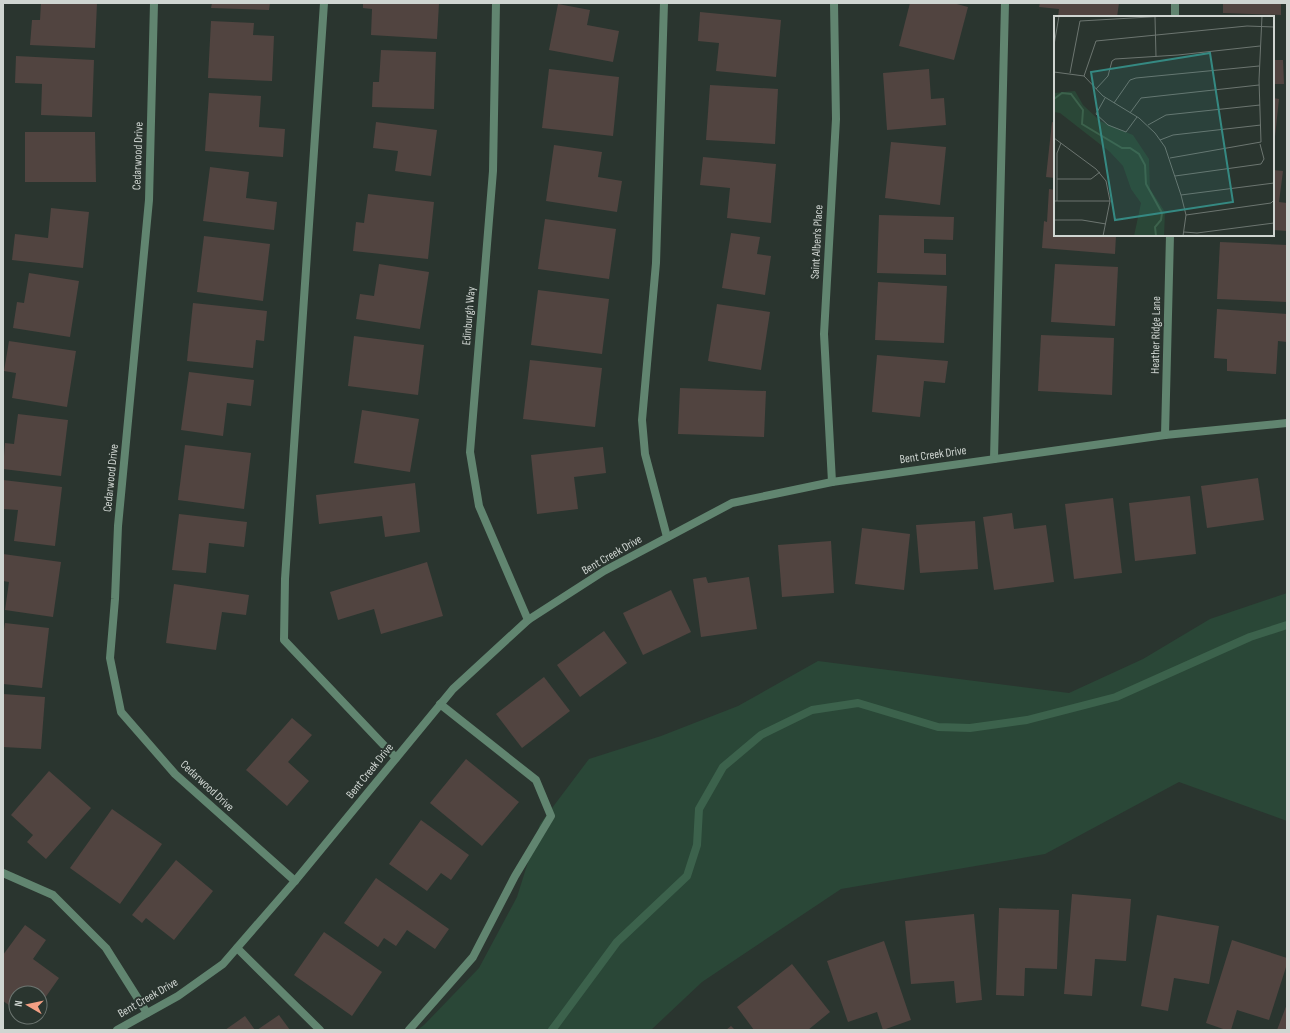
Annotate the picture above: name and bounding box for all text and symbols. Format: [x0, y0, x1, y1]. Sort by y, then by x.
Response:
inset map [1054, 16, 1274, 236]
street label: Cedarwood Drive [129, 121, 147, 190]
street label: Saint Alben's Place [808, 204, 826, 280]
street label: Edinburgh Way [459, 286, 479, 346]
street label: Heather Ridge Lane [1148, 296, 1164, 374]
street label: Cedarwood Drive [100, 443, 122, 513]
street label: Bent Creek Drive [899, 443, 967, 467]
street label: Bent Creek Drive [579, 532, 645, 578]
street label: Bent Creek Drive [343, 740, 397, 802]
street label: Cedarwood Drive [177, 757, 237, 815]
street label: Bent Creek Drive [115, 975, 181, 1021]
north arrow [8, 985, 48, 1025]
text: N [12, 999, 26, 1007]

